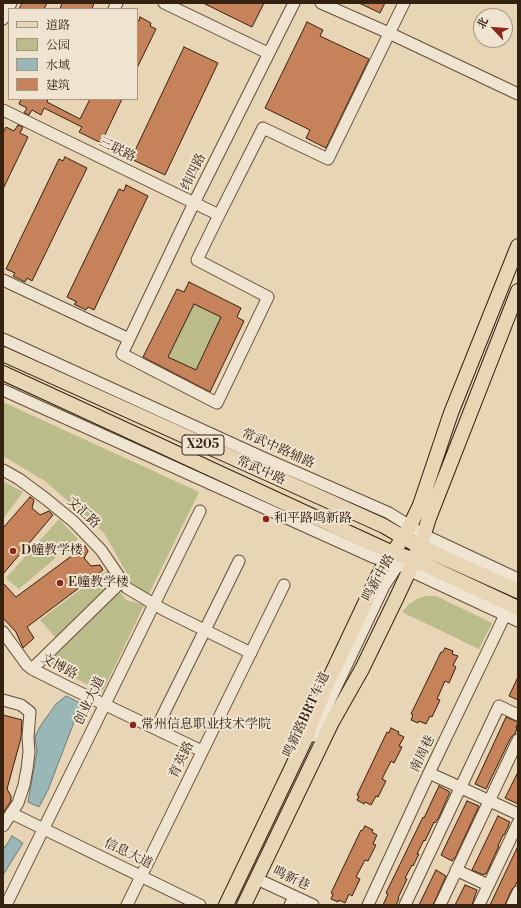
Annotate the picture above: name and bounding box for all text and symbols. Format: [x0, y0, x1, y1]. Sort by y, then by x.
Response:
legend [8, 8, 138, 100]
north arrow [473, 8, 513, 48]
text: 北 [474, 15, 492, 31]
text: 道路 [46, 18, 70, 33]
text: 公园 [46, 38, 70, 53]
text: 水域 [46, 58, 70, 73]
text: 建筑 [46, 78, 70, 93]
street label: 三联路 [96, 134, 138, 166]
street label: 纬四路 [178, 151, 210, 193]
street label: 常武中路辅路 [239, 426, 317, 472]
road number: X205 [182, 435, 224, 455]
street label: 常武中路 [234, 453, 288, 489]
street label: 文汇路 [63, 494, 103, 532]
place label: 和平路鸣新路 [274, 511, 352, 527]
marker: 和平路鸣新路 [261, 514, 271, 524]
place label: D幢教学楼 [21, 543, 83, 559]
marker: D幢教学楼 [8, 546, 18, 556]
street label: 鸣新中路 [360, 551, 398, 605]
place label: E幢教学楼 [68, 575, 129, 591]
marker: E幢教学楼 [55, 578, 65, 588]
street label: 文博路 [38, 651, 80, 683]
street label: 鸣新路BRT车道 [280, 670, 334, 760]
street label: 创业大道 [72, 674, 108, 728]
place label: 常州信息职业技术学院 [141, 717, 271, 733]
marker: 常州信息职业技术学院 [128, 720, 138, 730]
street label: 南周巷 [407, 733, 439, 775]
street label: 育英路 [166, 739, 198, 781]
street label: 信息大道 [101, 836, 155, 872]
street label: 鸣新巷 [270, 864, 312, 894]

